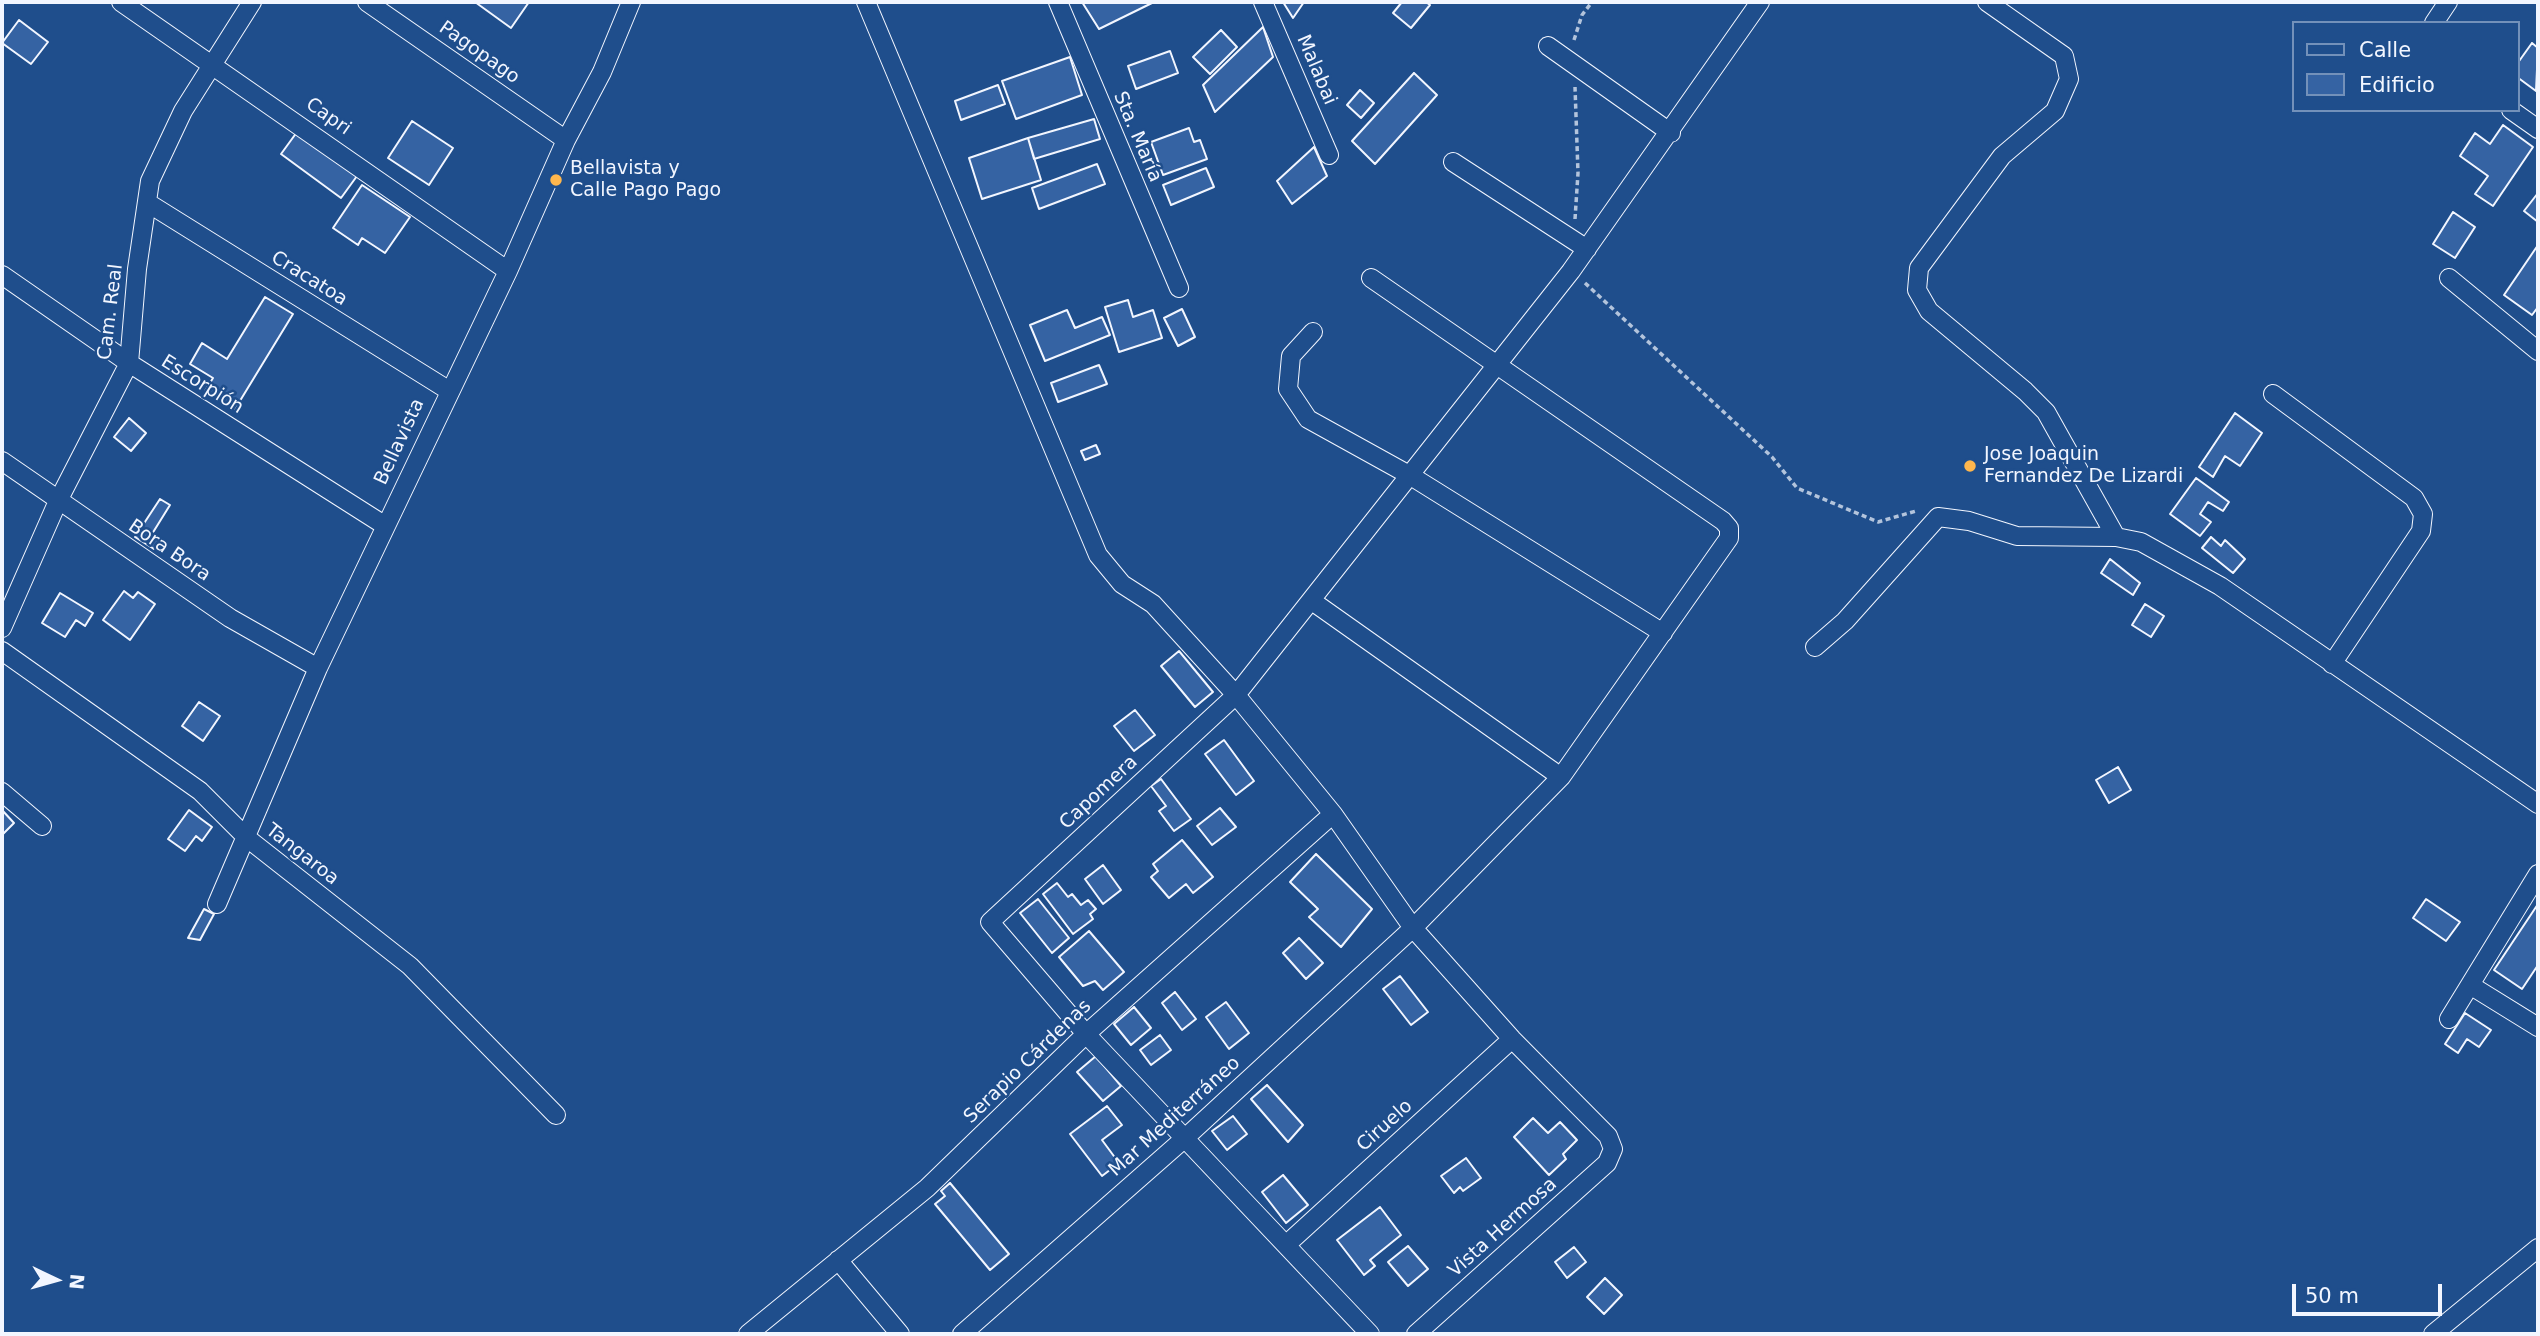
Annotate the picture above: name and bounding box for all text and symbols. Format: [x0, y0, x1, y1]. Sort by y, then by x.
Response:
street label: Pagopago [434, 17, 524, 89]
legend [2292, 21, 2519, 112]
street label: Malabai [1291, 32, 1341, 108]
text: Calle [2359, 38, 2411, 62]
text: Edificio [2359, 73, 2435, 97]
street label: Sta. María [1108, 88, 1166, 186]
street label: Capri [301, 93, 355, 141]
place label: Bellavista y Calle Pago Pago [570, 158, 721, 202]
marker: Bellavista y Calle Pago Pago [548, 172, 564, 188]
street label: Cracatoa [267, 247, 351, 311]
street label: Cam. Real [94, 263, 128, 361]
street label: Escorpión [157, 351, 247, 419]
street label: Bellavista [370, 395, 430, 489]
place label: Jose Joaquin Fernandez De Lizardi [1984, 444, 2183, 488]
marker: Jose Joaquin Fernandez De Lizardi [1962, 458, 1978, 474]
street label: Bora Bora [124, 515, 214, 587]
street label: Capomera [1055, 751, 1143, 835]
street label: Tangaroa [261, 819, 343, 891]
street label: Serapio Cárdenas [960, 995, 1096, 1129]
street label: Mar Mediterráneo [1105, 1052, 1245, 1182]
street label: Ciruelo [1352, 1095, 1418, 1157]
street label: Vista Hermosa [1444, 1173, 1562, 1283]
north arrow [21, 1245, 91, 1315]
scale bar [2295, 1270, 2446, 1314]
text: N [65, 1273, 89, 1291]
text: 50 m [2305, 1284, 2359, 1308]

